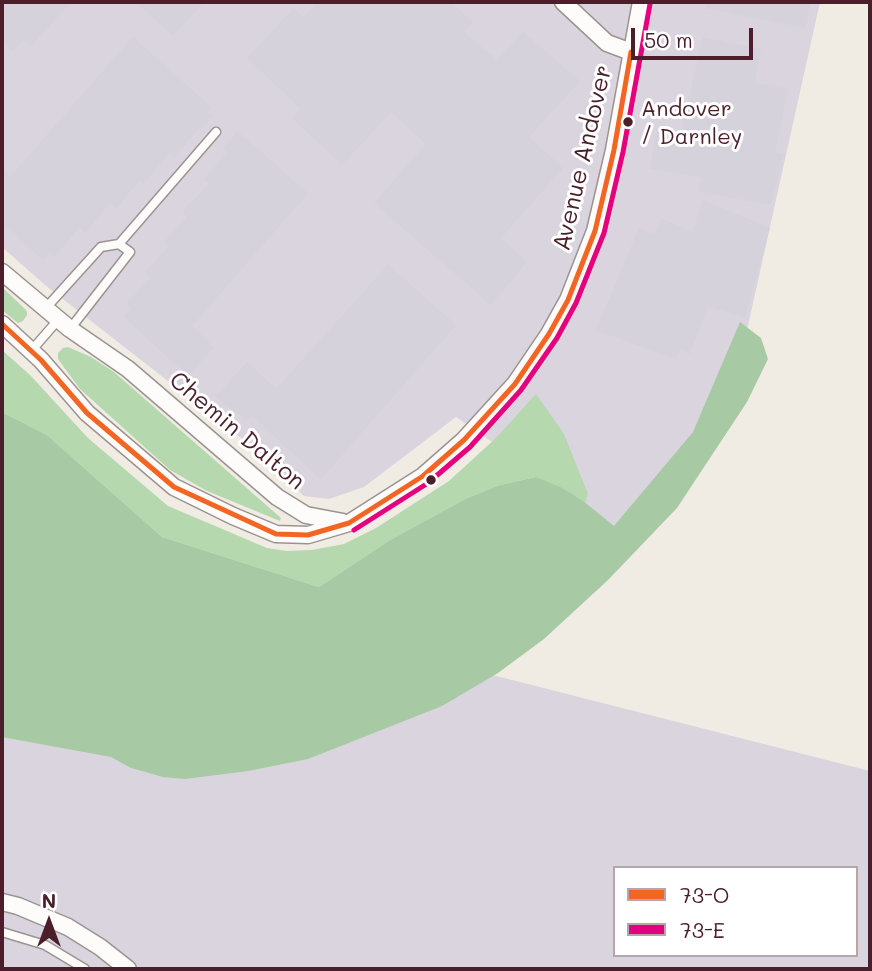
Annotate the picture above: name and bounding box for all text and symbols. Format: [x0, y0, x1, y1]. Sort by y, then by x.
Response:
scale bar [634, 14, 756, 58]
text: 50 m [644, 26, 693, 53]
street label: Avenue Andover [548, 62, 618, 254]
place label: Andover / Darnley [641, 96, 742, 148]
marker: Andover / Darnley [621, 115, 635, 129]
street label: Chemin Dalton [163, 366, 311, 496]
unlabelled marker [424, 473, 438, 487]
legend [613, 866, 858, 957]
text: 73-O [680, 881, 729, 908]
north arrow [14, 887, 84, 957]
text: N [42, 888, 56, 913]
text: 73-E [680, 916, 725, 943]

